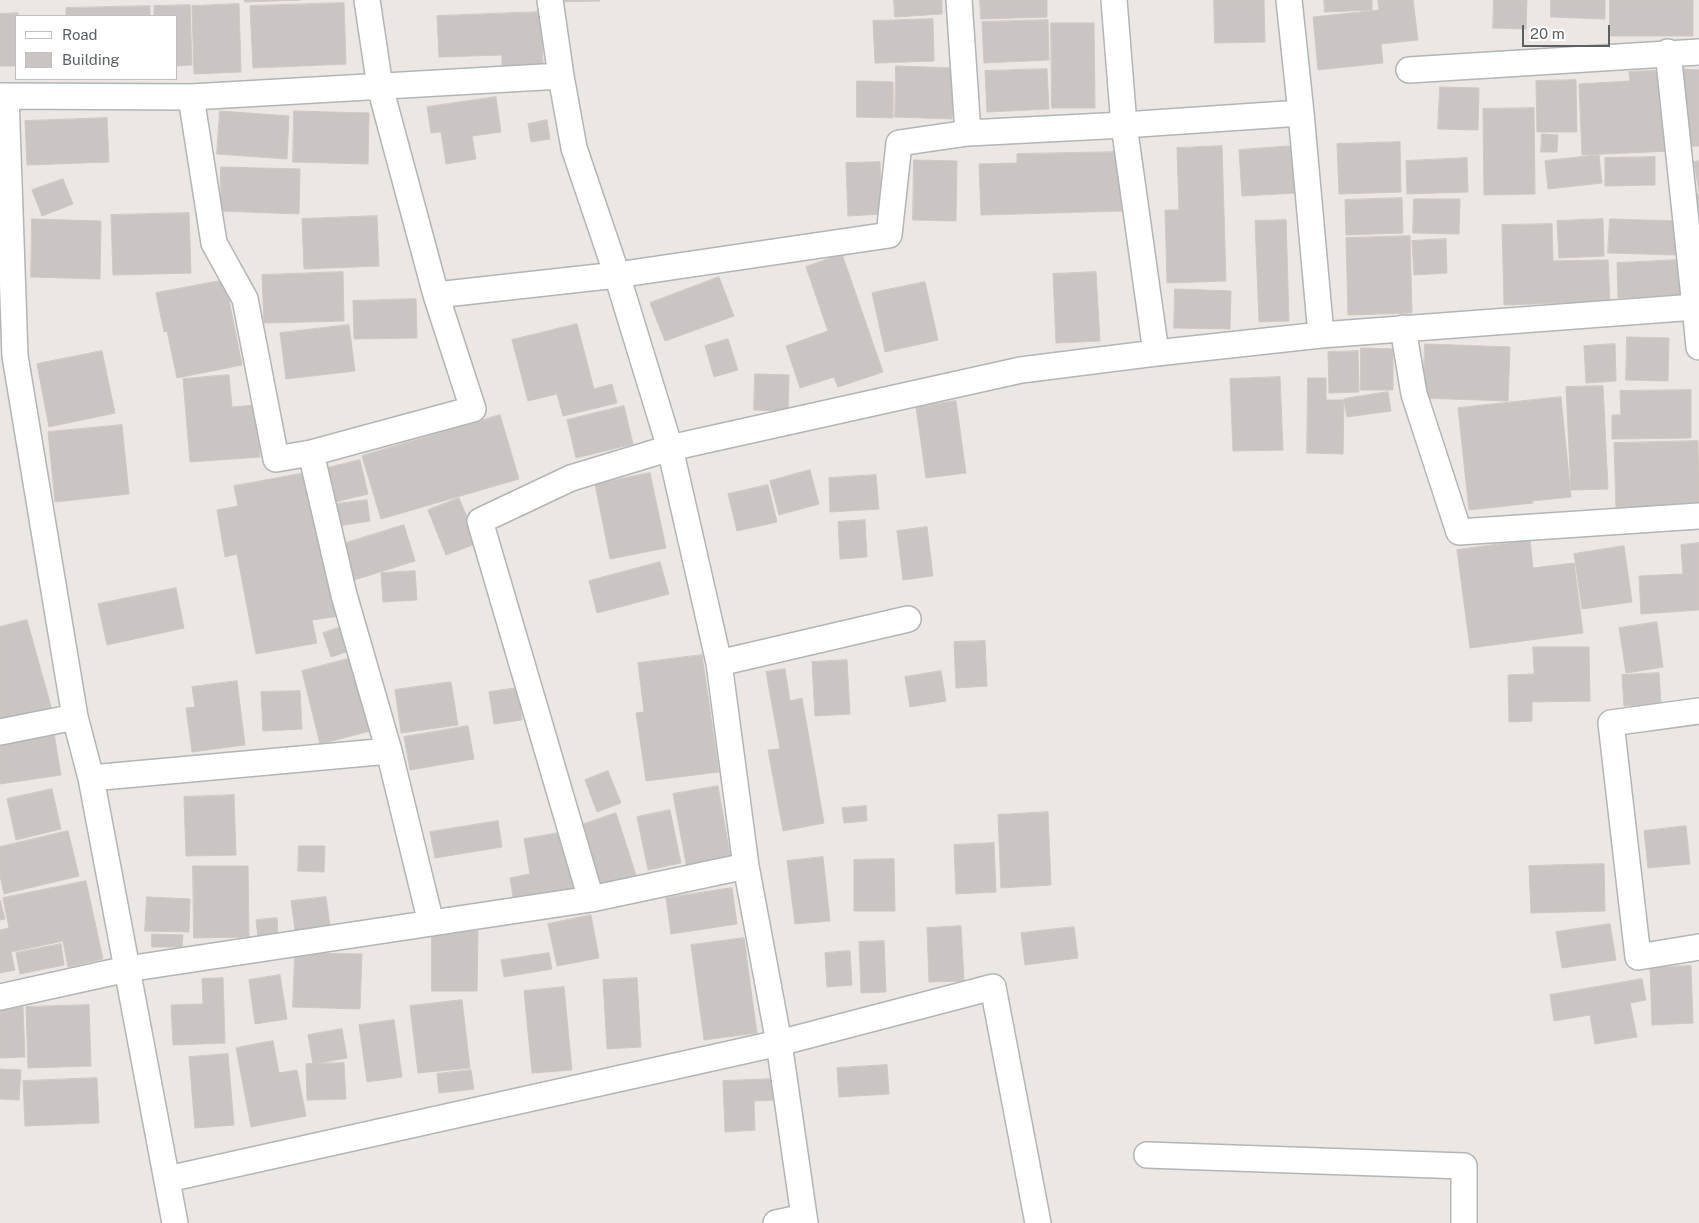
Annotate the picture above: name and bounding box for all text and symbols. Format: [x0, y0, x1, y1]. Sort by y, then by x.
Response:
legend [15, 15, 178, 80]
scale bar [1524, 15, 1612, 47]
text: 20 m [1530, 25, 1565, 42]
text: Road [62, 26, 98, 43]
text: Building [62, 51, 120, 68]

